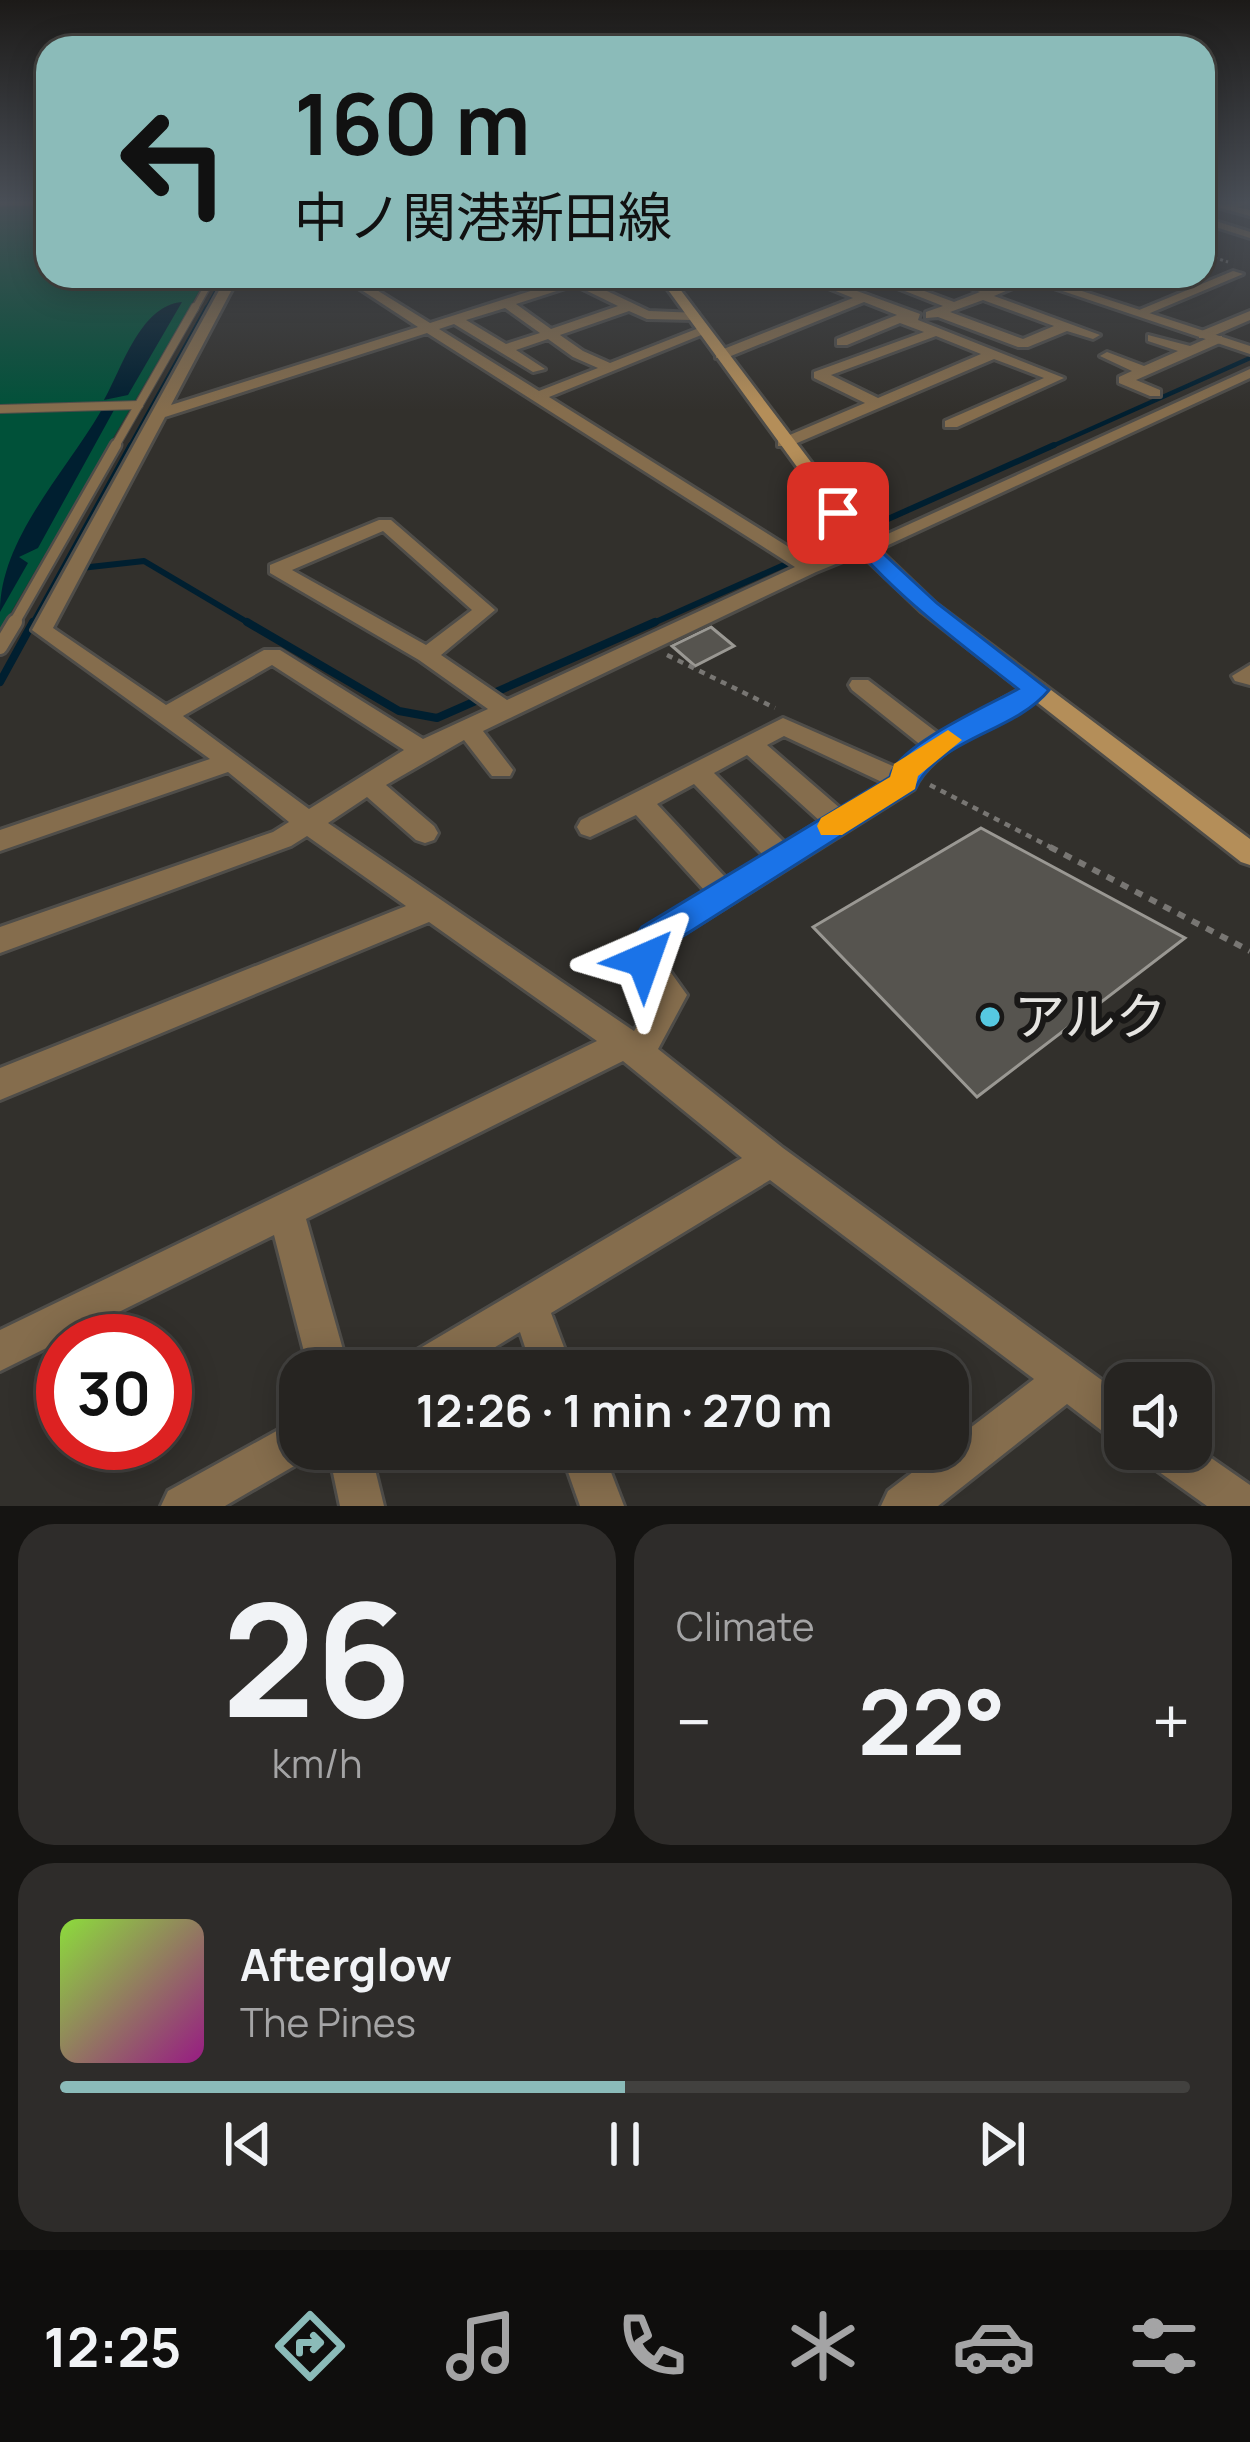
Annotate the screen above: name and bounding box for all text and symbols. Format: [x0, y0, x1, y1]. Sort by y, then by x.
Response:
text: 160 m [294, 65, 531, 180]
icon: left [96, 84, 252, 240]
text: 中ノ関港新田線 [294, 179, 672, 253]
pin [787, 462, 889, 564]
icon: arrive [805, 480, 871, 546]
position arrow [581, 897, 707, 1023]
place label: アルク [1014, 981, 1167, 1050]
marker: アルク [977, 1004, 1003, 1030]
speed limit sign: 30 [36, 1314, 192, 1470]
map controls [1104, 1362, 1212, 1470]
button: sound [1104, 1362, 1212, 1470]
text: 12:26 · 1 min · 270 m [416, 1379, 832, 1441]
text: 26 [222, 1551, 412, 1764]
text: Climate [676, 1599, 815, 1653]
text: 22° [858, 1659, 1006, 1782]
text: − [676, 1676, 712, 1766]
text: + [1152, 1676, 1190, 1766]
text: km/h [272, 1736, 362, 1790]
text: Afterglow [240, 1933, 452, 1995]
text: The Pines [240, 1995, 416, 2049]
icon: previous [215, 2111, 281, 2177]
icon: pause [592, 2111, 658, 2177]
icon: next [969, 2111, 1035, 2177]
icon: directions [268, 2304, 352, 2388]
icon: music [439, 2304, 523, 2388]
icon: phone [610, 2304, 694, 2388]
icon: climate [781, 2304, 865, 2388]
icon: car [952, 2304, 1036, 2388]
icon: filters [1122, 2304, 1206, 2388]
text: 12:25 [43, 2309, 182, 2383]

